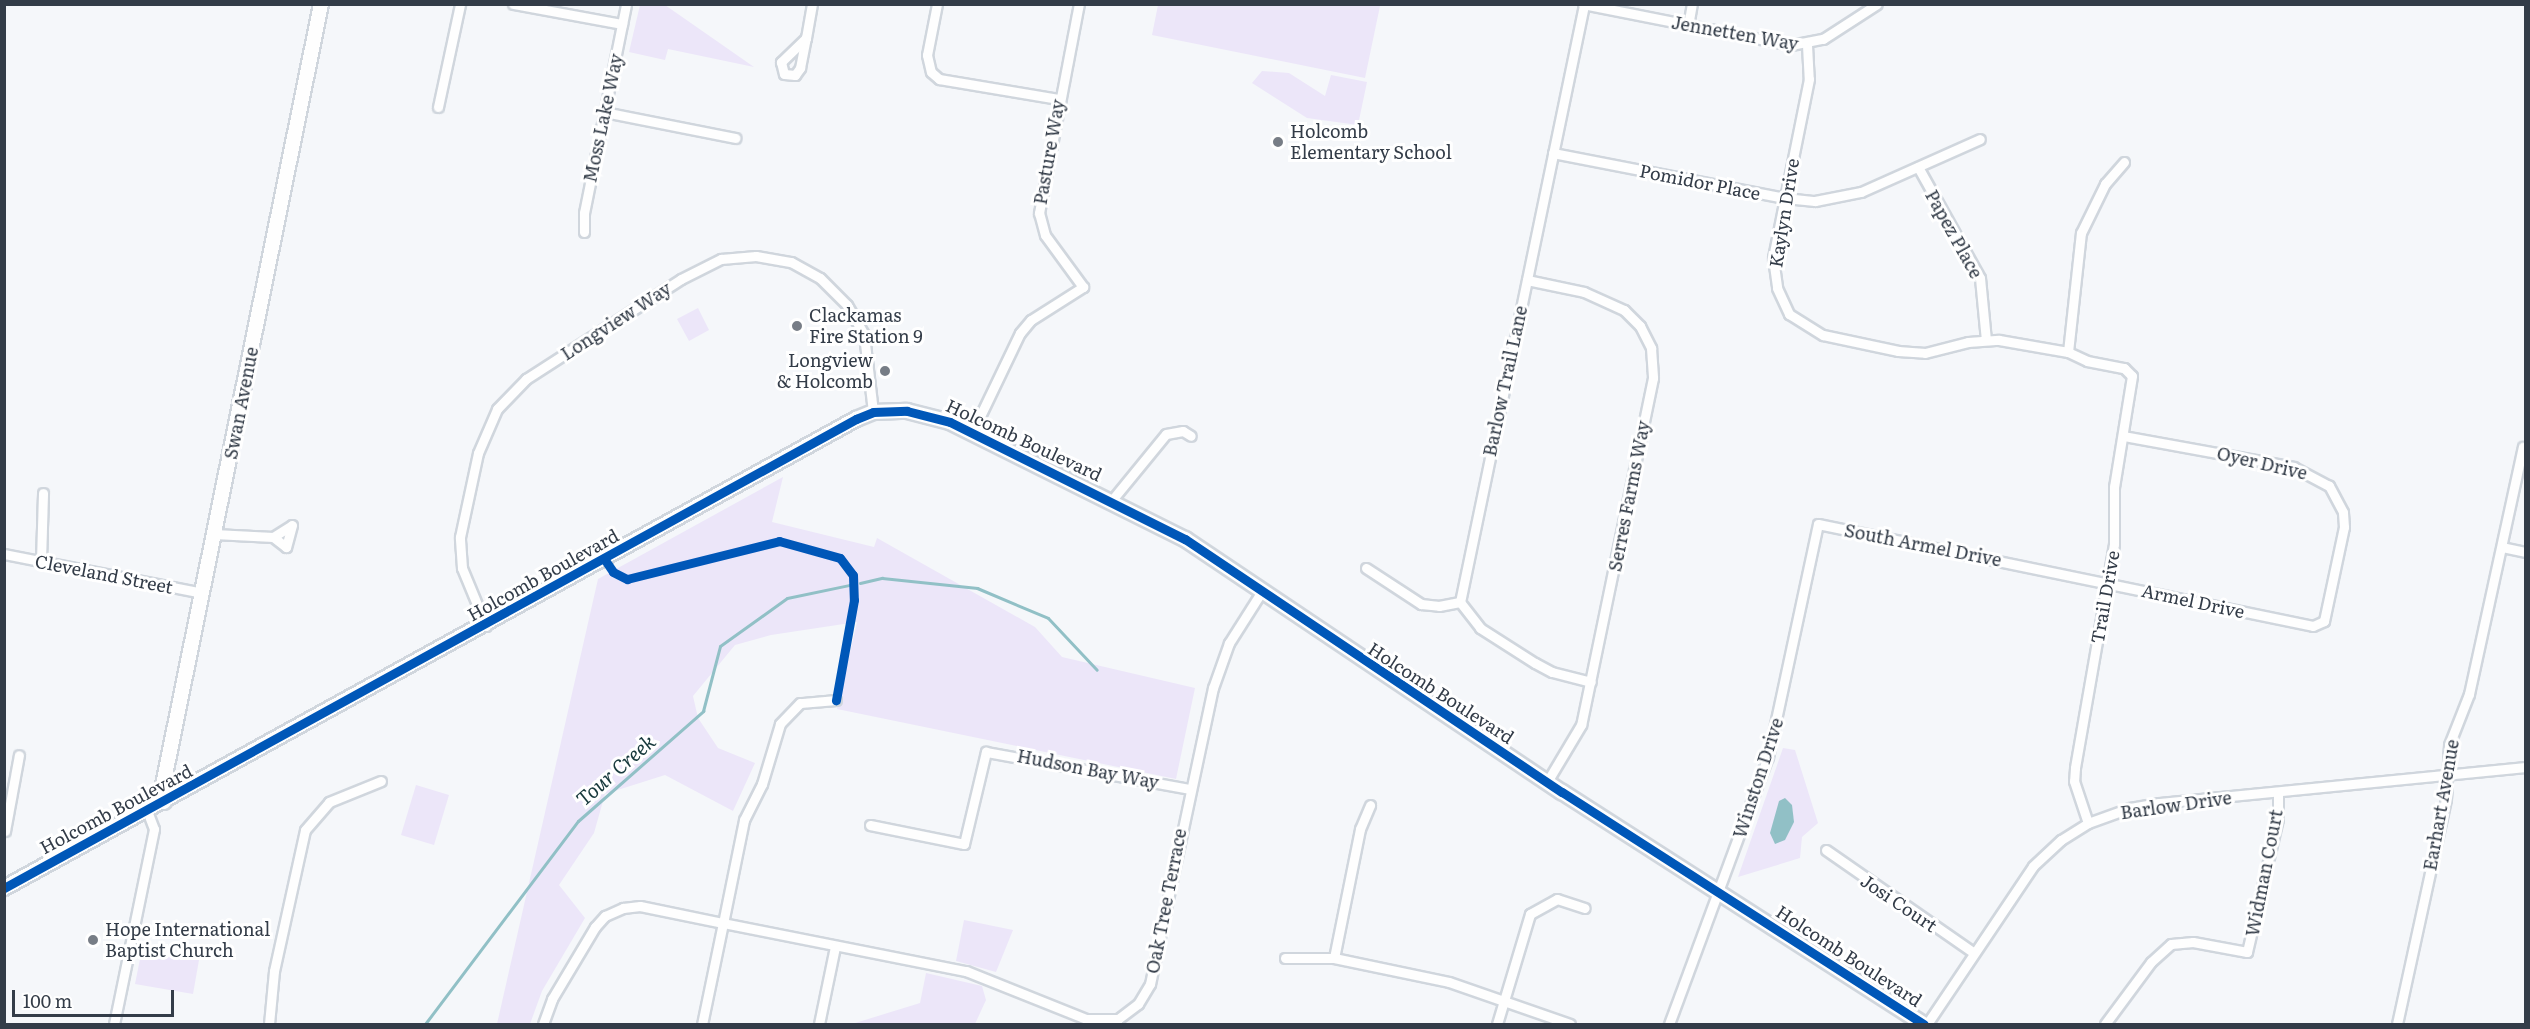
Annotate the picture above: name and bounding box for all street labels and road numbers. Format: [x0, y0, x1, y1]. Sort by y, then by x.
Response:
street label: Jennetten Way [1670, 11, 1800, 55]
street label: Moss Lake Way [579, 52, 627, 184]
street label: Pasture Way [1029, 98, 1069, 206]
street label: Kaylyn Drive [1765, 157, 1803, 269]
street label: Pomidor Place [1638, 160, 1762, 204]
street label: Papez Place [1921, 186, 1987, 282]
street label: Longview Way [557, 277, 675, 365]
street label: Barlow Trail Lane [1478, 304, 1532, 458]
street label: Swan Avenue [220, 345, 262, 461]
street label: Holcomb Boulevard [943, 394, 1105, 486]
street label: Serres Farms Way [1604, 419, 1654, 573]
street label: Oyer Drive [2215, 442, 2309, 484]
street label: South Armel Drive [1843, 519, 2003, 571]
street label: Holcomb Boulevard [464, 524, 622, 626]
street label: Trail Drive [2086, 549, 2124, 645]
street label: Cleveland Street [33, 550, 175, 598]
street label: Armel Drive [2140, 580, 2246, 622]
street label: Holcomb Boulevard [1364, 638, 1518, 748]
street label: Winston Drive [1728, 715, 1788, 841]
street label: Earhart Avenue [2419, 738, 2463, 872]
street label: Hudson Bay Way [1015, 745, 1161, 793]
street label: Holcomb Boulevard [36, 760, 196, 858]
street label: Barlow Drive [2119, 787, 2233, 823]
street label: Widman Court [2241, 808, 2287, 938]
street label: Oak Tree Terrace [1141, 827, 1191, 975]
street label: Josi Court [1857, 870, 1941, 936]
street label: Holcomb Boulevard [1772, 901, 1926, 1011]

